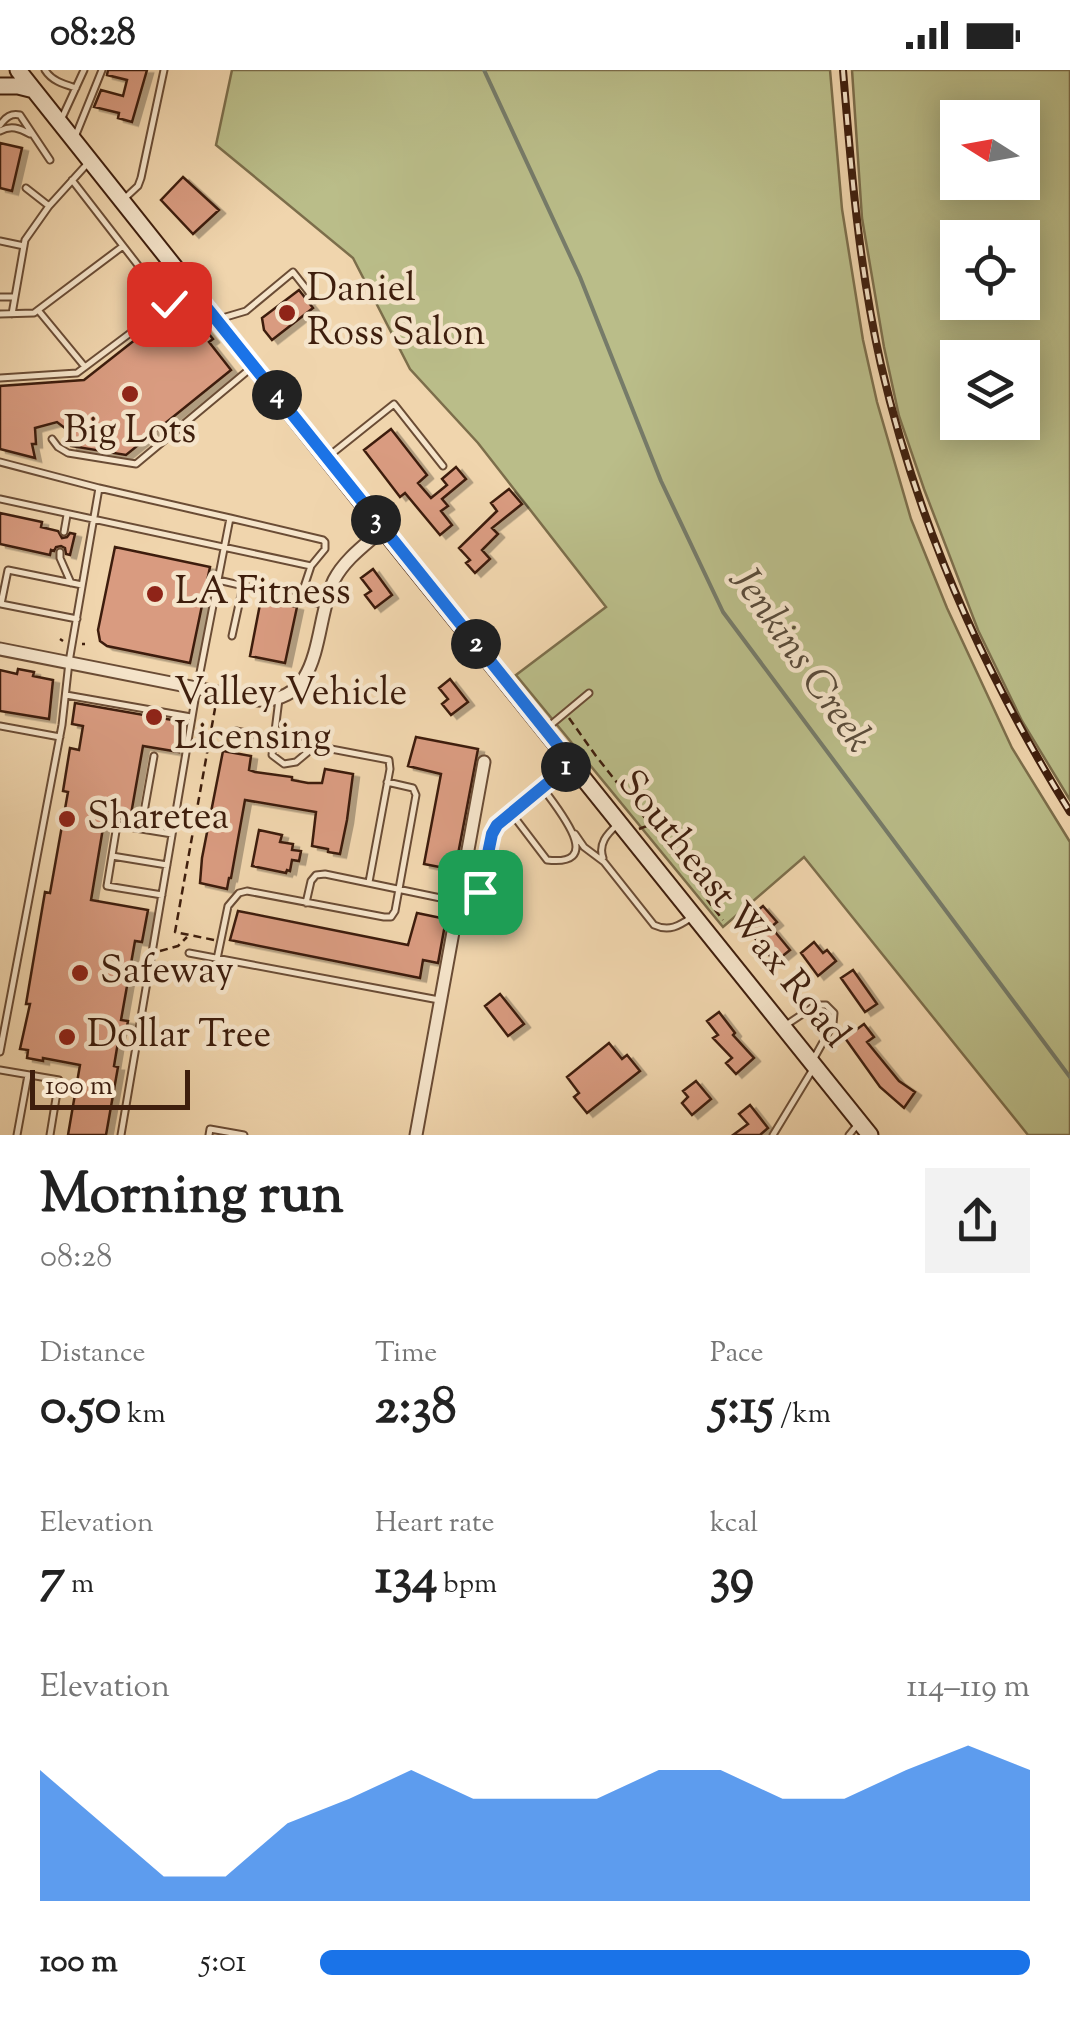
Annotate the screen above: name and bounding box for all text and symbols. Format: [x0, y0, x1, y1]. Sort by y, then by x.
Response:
text: 08:28 [50, 8, 136, 62]
north arrow [940, 100, 1040, 200]
map controls [940, 100, 1040, 440]
button: locate [940, 220, 1040, 320]
pin [127, 262, 212, 347]
place label: Daniel Ross Salon [307, 264, 486, 362]
icon: check [142, 277, 197, 332]
marker: Daniel Ross Salon [276, 302, 298, 324]
button: layers [940, 340, 1040, 440]
pin: 4 [252, 370, 302, 420]
text: 4 [270, 375, 284, 415]
marker: Big Lots [119, 383, 141, 405]
place label: Big Lots [64, 406, 196, 460]
pin: 3 [351, 495, 401, 545]
text: 3 [370, 500, 382, 540]
water label: Jenkins Creek [714, 556, 885, 765]
place label: LA Fitness [175, 567, 351, 621]
marker: LA Fitness [144, 583, 166, 605]
pin: 2 [451, 619, 501, 669]
text: 2 [469, 624, 483, 664]
place label: Valley Vehicle Licensing [174, 668, 407, 766]
marker: Valley Vehicle Licensing [143, 706, 165, 728]
pin: 1 [541, 742, 591, 792]
text: 1 [561, 747, 571, 787]
street label: Southeast Wax Road [603, 760, 861, 1060]
place label: Sharetea [87, 792, 229, 846]
marker: Sharetea [56, 808, 78, 830]
pin [438, 850, 523, 935]
icon: arrive [453, 865, 508, 920]
place label: Safeway [100, 946, 234, 1000]
marker: Safeway [69, 962, 91, 984]
place label: Dollar Tree [87, 1010, 271, 1064]
marker: Dollar Tree [56, 1026, 78, 1048]
scale bar [30, 1065, 190, 1110]
text: 100 m [45, 1067, 113, 1107]
text: Morning run [40, 1158, 344, 1237]
button: share [925, 1168, 1030, 1273]
text: 08:28 [40, 1235, 112, 1281]
text: Distance [40, 1334, 146, 1374]
text: Time [375, 1334, 437, 1374]
text: Pace [710, 1334, 764, 1374]
text: 0.50 [40, 1374, 121, 1446]
text: 2:38 [375, 1374, 457, 1446]
text: 5:15 [710, 1374, 774, 1446]
text: km [121, 1395, 166, 1435]
text: /km [774, 1395, 831, 1435]
text: Elevation [40, 1504, 154, 1544]
text: Heart rate [375, 1504, 495, 1544]
text: kcal [710, 1504, 758, 1544]
text: 7 [40, 1544, 65, 1616]
text: 134 [375, 1544, 437, 1616]
text: 39 [710, 1544, 754, 1616]
text: m [65, 1565, 94, 1605]
text: bpm [437, 1565, 497, 1605]
text: Elevation [40, 1665, 170, 1711]
text: 114–119 m [906, 1665, 1030, 1711]
text: 100 m [40, 1940, 118, 1986]
text: 5:01 [200, 1940, 246, 1986]

